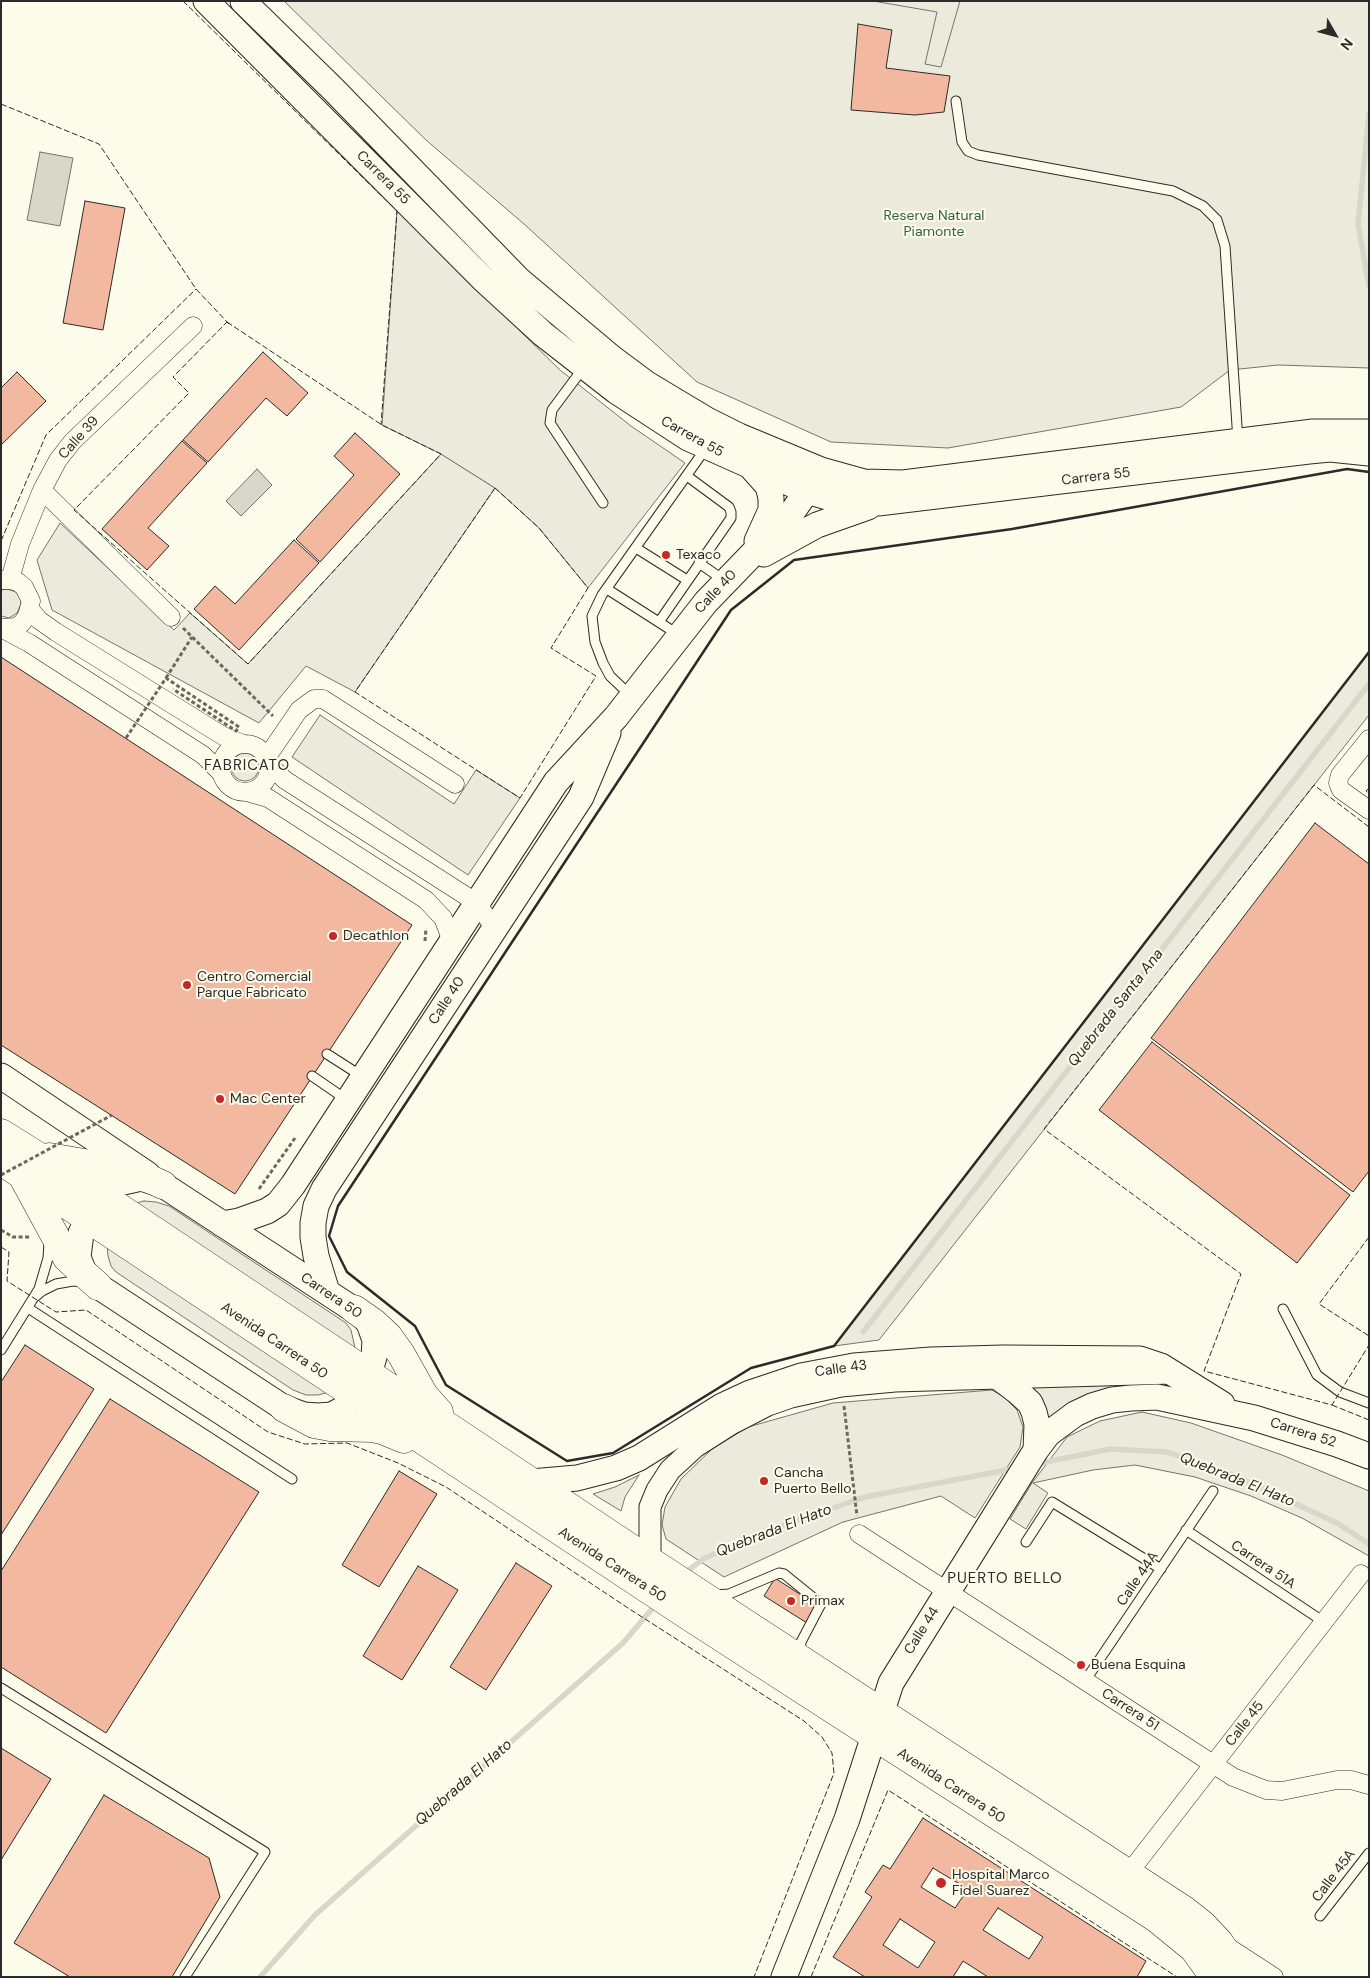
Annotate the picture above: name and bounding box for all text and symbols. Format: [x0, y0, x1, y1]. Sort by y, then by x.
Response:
north arrow [1310, 10, 1360, 60]
text: N [1337, 35, 1357, 54]
street label: Carrera 55 [353, 148, 413, 208]
park label: Reserva Natural Piamonte [884, 208, 984, 240]
street label: Calle 39 [55, 413, 103, 463]
street label: Carrera 55 [658, 413, 726, 461]
street label: Carrera 55 [1061, 464, 1131, 490]
place label: Texaco [676, 547, 721, 563]
marker: Texaco [660, 549, 672, 561]
street label: Calle 40 [692, 567, 740, 617]
district label: FABRICATO [203, 757, 291, 775]
place label: Decathlon [343, 928, 409, 944]
marker: Decathlon [327, 930, 339, 942]
water label: Quebrada Santa Ana [1064, 945, 1168, 1071]
place label: Centro Comercial Parque Fabricato [197, 969, 311, 1002]
street label: Calle 40 [425, 974, 469, 1028]
marker: Centro Comercial Parque Fabricato [181, 979, 193, 991]
place label: Mac Center [230, 1091, 306, 1107]
marker: Mac Center [214, 1093, 226, 1105]
street label: Carrera 50 [297, 1269, 365, 1323]
street label: Avenida Carrera 50 [217, 1299, 331, 1383]
street label: Calle 43 [814, 1357, 868, 1381]
street label: Carrera 52 [1268, 1414, 1338, 1452]
water label: Quebrada El Hato [1177, 1449, 1297, 1511]
place label: Cancha Puerto Bello [774, 1465, 852, 1498]
marker: Cancha Puerto Bello [758, 1475, 770, 1487]
water label: Quebrada El Hato [714, 1501, 834, 1561]
street label: Avenida Carrera 50 [555, 1524, 669, 1606]
street label: Carrera 51A [1227, 1537, 1299, 1593]
street label: Calle 44A [1114, 1549, 1162, 1609]
district label: PUERTO BELLO [946, 1570, 1064, 1588]
place label: Primax [801, 1593, 845, 1609]
marker: Primax [785, 1595, 797, 1607]
street label: Calle 44 [901, 1604, 943, 1658]
place label: Buena Esquina [1091, 1657, 1186, 1673]
marker: Buena Esquina [1075, 1659, 1087, 1671]
street label: Carrera 51 [1098, 1685, 1162, 1735]
street label: Calle 45 [1222, 1698, 1268, 1750]
water label: Quebrada El Hato [412, 1736, 516, 1830]
street label: Avenida Carrera 50 [894, 1745, 1008, 1827]
street label: Calle 45A [1309, 1846, 1359, 1906]
place label: Hospital Marco Fidel Suarez [952, 1867, 1050, 1900]
marker: Hospital Marco Fidel Suarez [934, 1876, 948, 1890]

